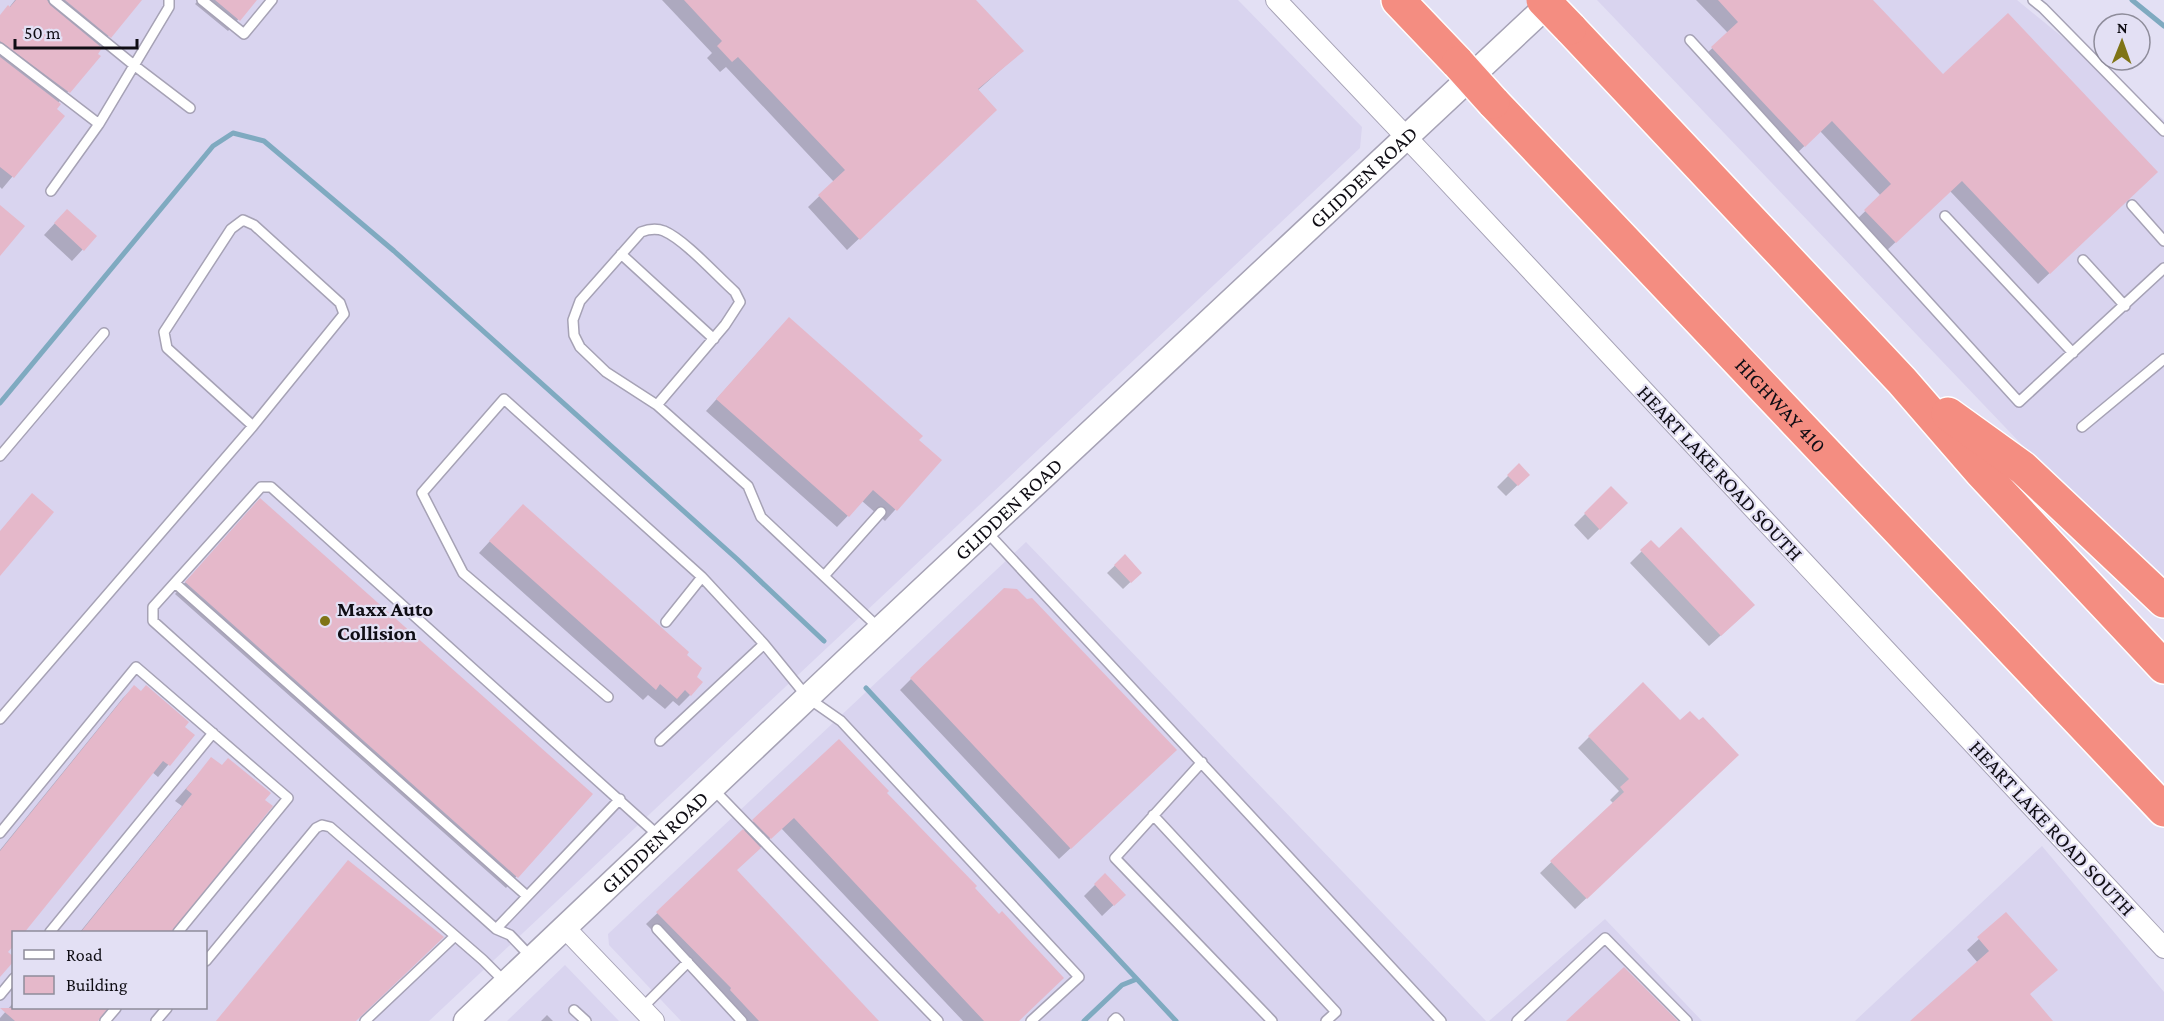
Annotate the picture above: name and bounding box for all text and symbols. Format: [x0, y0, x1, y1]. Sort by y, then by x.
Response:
scale bar [15, 12, 136, 50]
north arrow [2092, 12, 2152, 72]
text: N [2117, 19, 2128, 36]
text: 50 m [24, 23, 61, 43]
street label: GLIDDEN ROAD [1305, 121, 1422, 233]
street label: HIGHWAY 410 [1730, 353, 1831, 458]
street label: HEART LAKE ROAD SOUTH [1632, 380, 1808, 566]
street label: GLIDDEN ROAD [950, 453, 1067, 565]
place label: Maxx Auto Collision [337, 597, 433, 645]
marker: Maxx Auto Collision [318, 614, 332, 628]
street label: HEART LAKE ROAD SOUTH [1964, 735, 2140, 921]
street label: GLIDDEN ROAD [596, 786, 713, 899]
legend [12, 931, 207, 1009]
text: Road [66, 945, 103, 965]
text: Building [66, 975, 128, 995]

